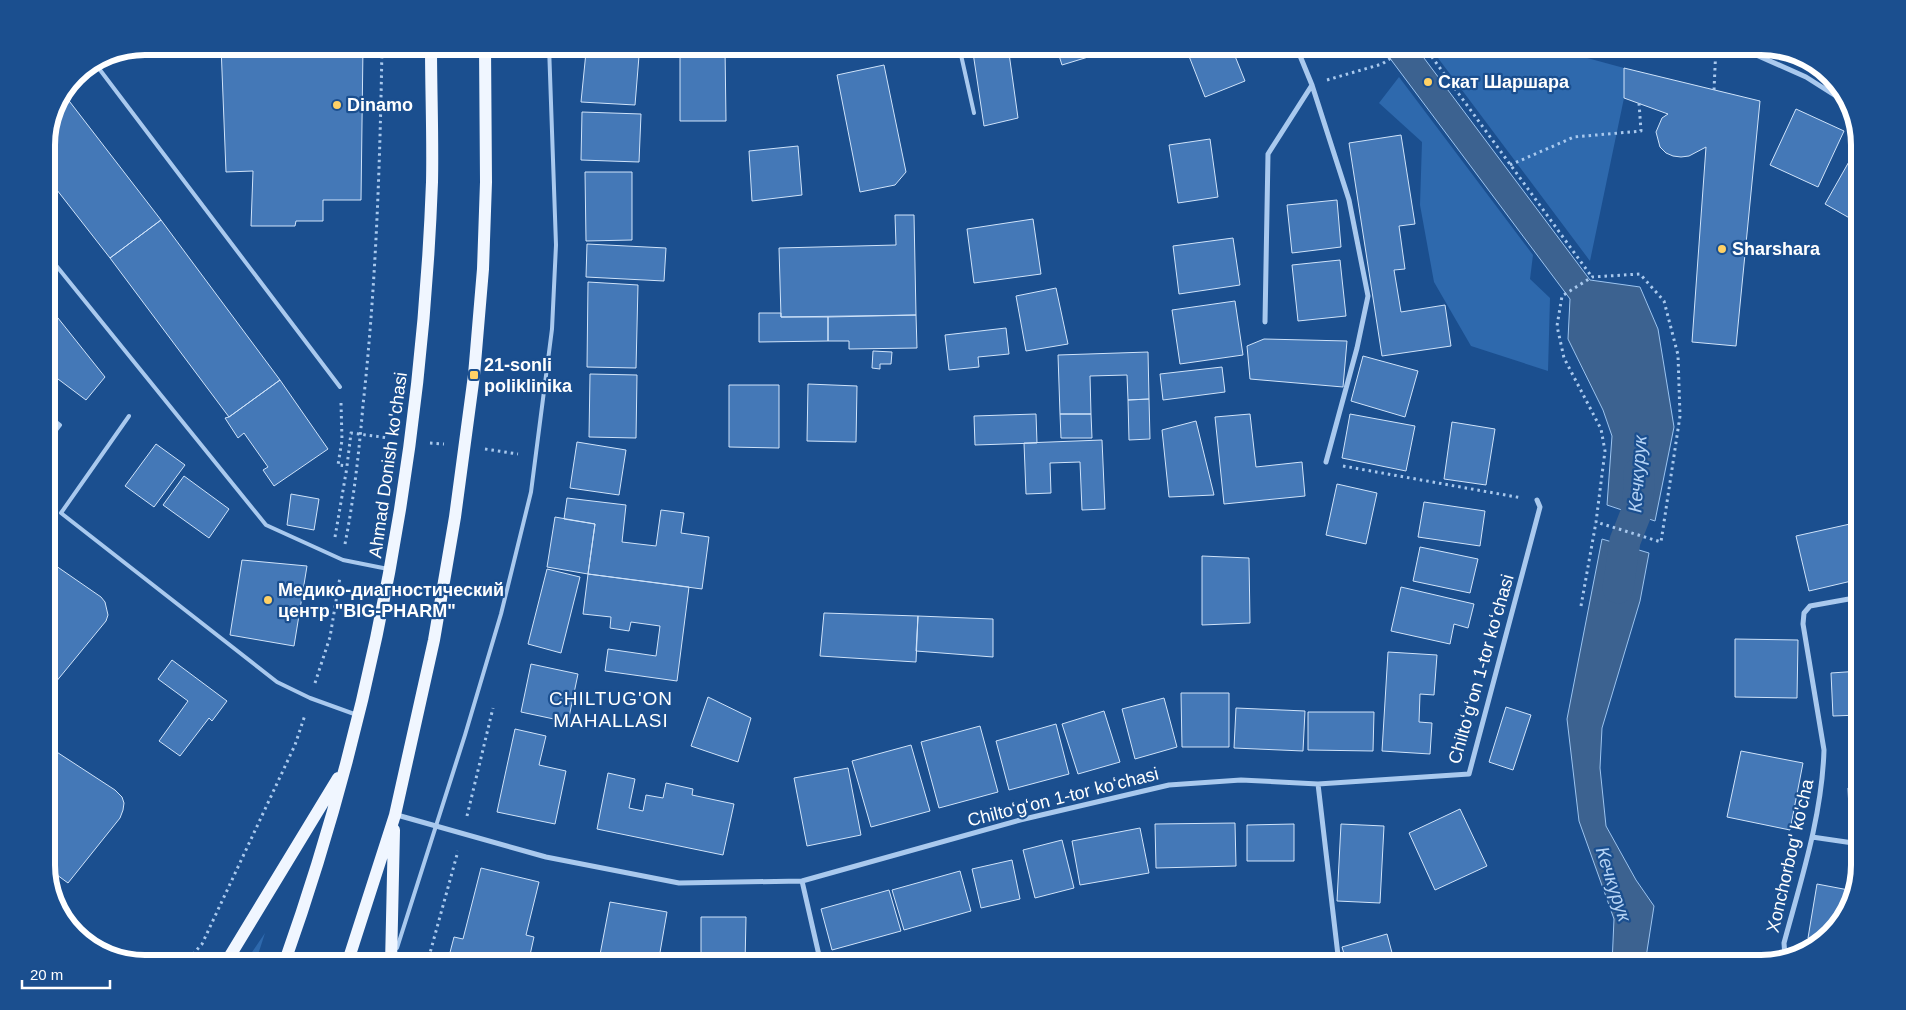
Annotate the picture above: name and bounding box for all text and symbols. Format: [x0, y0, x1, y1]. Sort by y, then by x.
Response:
place label: Скат Шаршара [1438, 72, 1570, 92]
marker: Скат Шаршара [1422, 76, 1434, 88]
place label: Dinamo [347, 95, 413, 115]
marker: Dinamo [331, 99, 343, 111]
place label: Sharshara [1732, 239, 1821, 259]
marker: Sharshara [1716, 243, 1728, 255]
place label: 21-sonli poliklinika [484, 355, 573, 396]
marker: 21-sonli poliklinika [468, 369, 480, 381]
street label: Ahmad Donish ko'chasi [365, 371, 411, 559]
water label: Кечкурук [1624, 434, 1651, 513]
street label: Chiltoʻgʻon 1-tor koʻchasi [1444, 572, 1518, 766]
place label: Медико-диагностический центр "BIG-PHARM" [278, 580, 504, 621]
marker: Медико-диагностический центр "BIG-PHARM" [262, 594, 274, 606]
district label: CHILTUG'ON MAHALLASI [549, 688, 673, 731]
street label: Chiltoʻgʻon 1-tor koʻchasi [965, 764, 1161, 830]
street label: Xonchorbog' ko'cha [1763, 776, 1818, 935]
water label: Кечкурук [1592, 844, 1636, 925]
scale bar [22, 958, 110, 990]
text: 20 m [30, 966, 63, 983]

